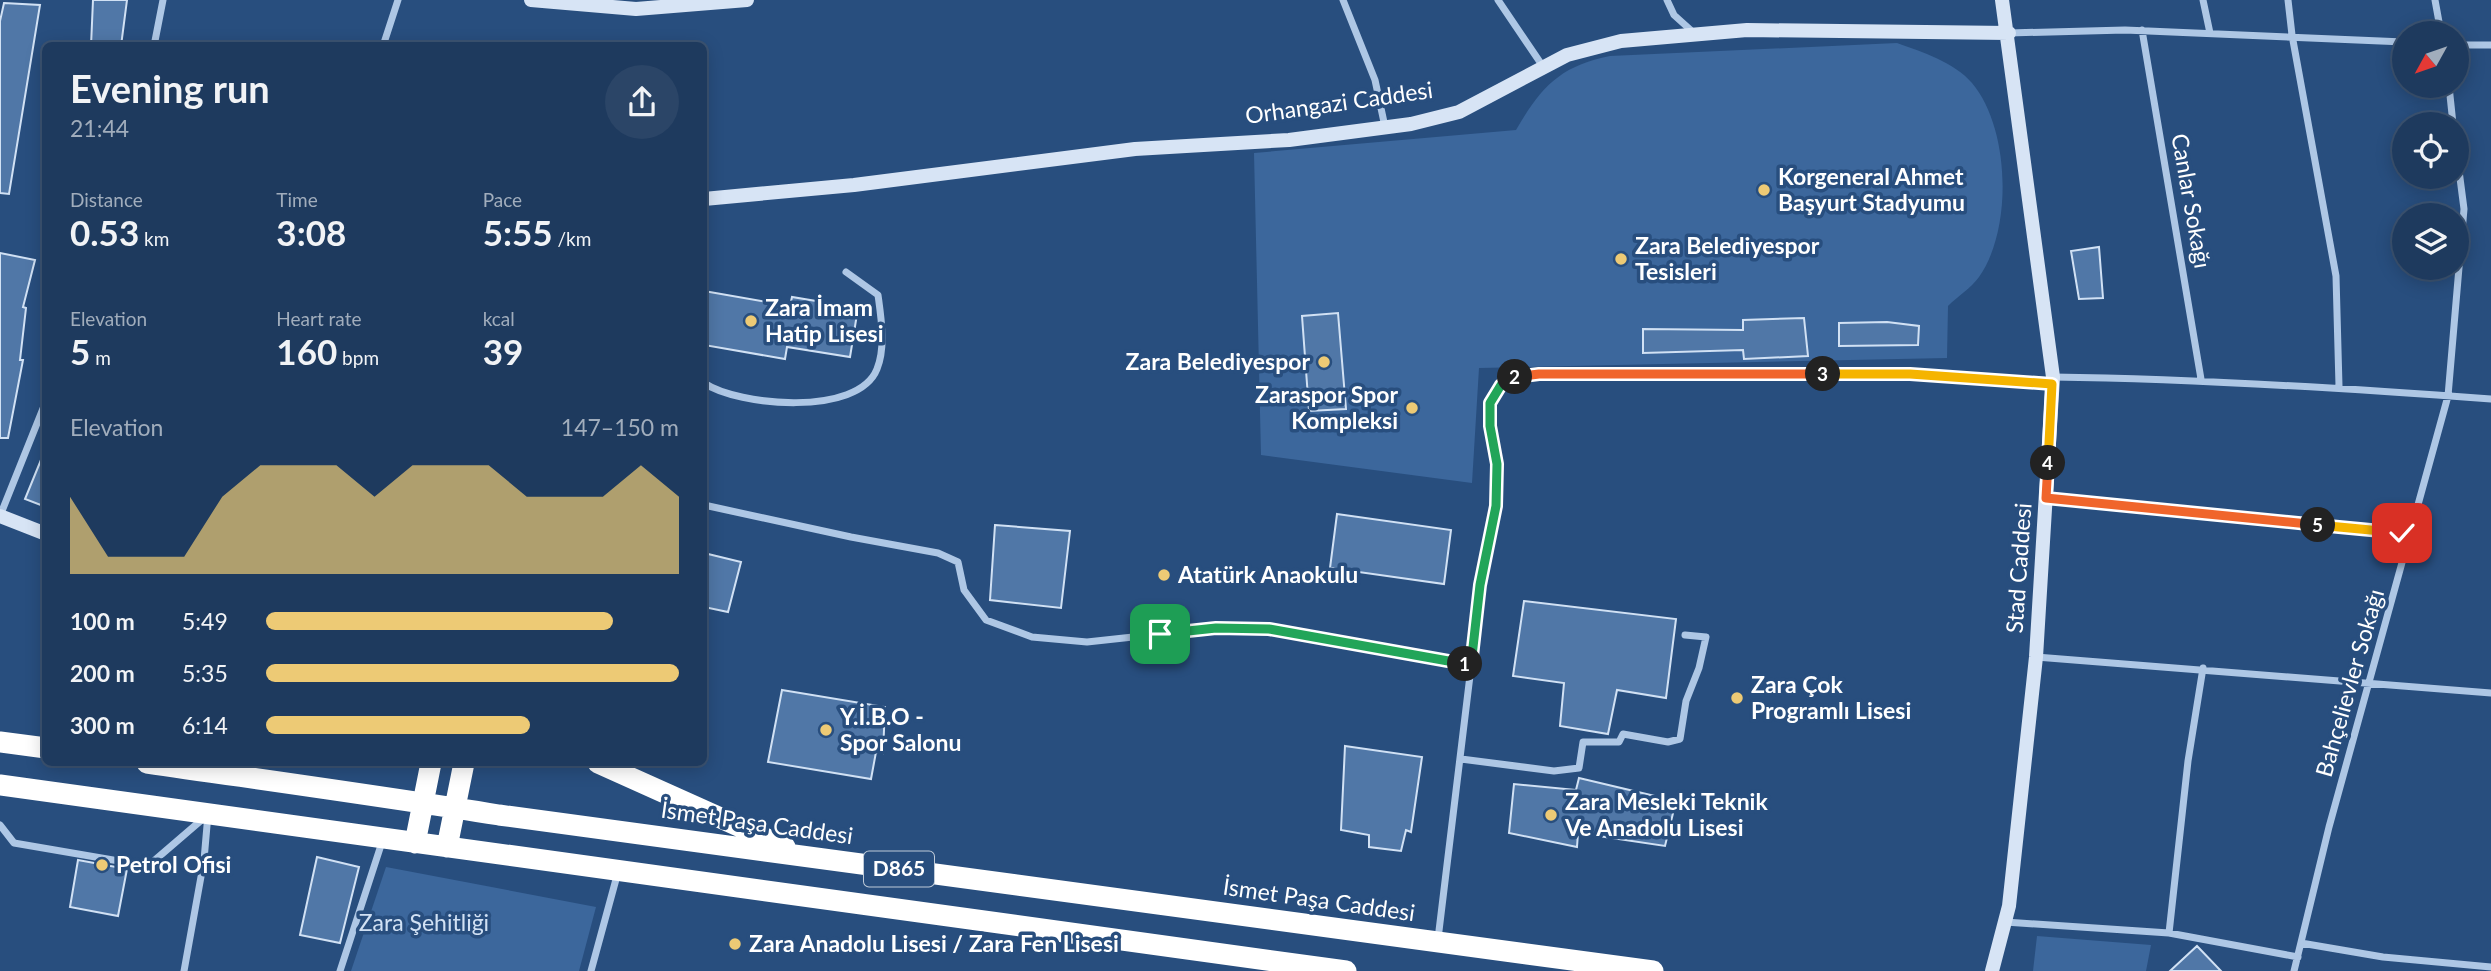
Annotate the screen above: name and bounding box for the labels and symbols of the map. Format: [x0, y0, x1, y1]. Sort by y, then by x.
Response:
north arrow [2392, 21, 2469, 98]
street label: Orhangazi Caddesi [1243, 75, 1434, 129]
street label: Canlar Sokağı [2166, 131, 2218, 270]
place label: Korgeneral Ahmet Başyurt Stadyumu [1778, 162, 1965, 216]
marker: Korgeneral Ahmet Başyurt Stadyumu [1756, 182, 1772, 198]
place label: Zara Belediyespor Tesisleri [1635, 231, 1820, 285]
marker: Zara Belediyespor Tesisleri [1613, 251, 1629, 267]
place label: Zara İmam Hatip Lisesi [765, 293, 884, 347]
marker: Zara İmam Hatip Lisesi [743, 313, 759, 329]
place label: Zara Belediyespor [1126, 347, 1310, 375]
marker: Zara Belediyespor [1316, 354, 1332, 370]
pin: 3 [1806, 356, 1840, 392]
pin: 2 [1498, 360, 1532, 394]
place label: Zaraspor Spor Kompleksi [1255, 380, 1398, 434]
marker: Zaraspor Spor Kompleksi [1404, 400, 1420, 416]
pin: 4 [2030, 446, 2066, 480]
street label: Stad Caddesi [1999, 502, 2037, 634]
pin [2372, 503, 2432, 563]
pin: 5 [2300, 508, 2336, 542]
place label: Atatürk Anaokulu [1177, 560, 1358, 588]
marker: Atatürk Anaokulu [1156, 567, 1172, 583]
street label: Bahçelievler Sokağı [2309, 586, 2389, 780]
pin [1130, 604, 1190, 664]
pin: 1 [1448, 646, 1482, 682]
place label: Zara Çok Programlı Lisesi [1751, 670, 1911, 724]
marker: Zara Çok Programlı Lisesi [1729, 690, 1745, 706]
place label: Y.İ.B.O - Spor Salonu [839, 702, 961, 756]
marker: Y.İ.B.O - Spor Salonu [818, 722, 834, 738]
place label: Zara Mesleki Teknik Ve Anadolu Lisesi [1564, 787, 1768, 841]
street label: İsmet Paşa Caddesi [659, 795, 855, 849]
marker: Zara Mesleki Teknik Ve Anadolu Lisesi [1543, 807, 1559, 823]
place label: Petrol Ofisi [116, 850, 231, 878]
road number: D865 [864, 852, 934, 886]
marker: Petrol Ofisi [94, 857, 110, 873]
street label: İsmet Paşa Caddesi [1221, 872, 1417, 926]
park label: Zara Şehitliği [359, 908, 489, 936]
place label: Zara Anadolu Lisesi / Zara Fen Lisesi [749, 929, 1119, 957]
marker: Zara Anadolu Lisesi / Zara Fen Lisesi [727, 936, 743, 952]

